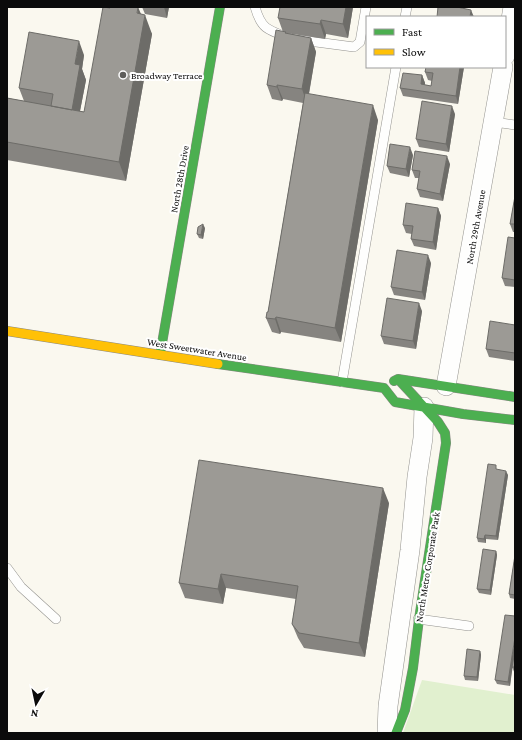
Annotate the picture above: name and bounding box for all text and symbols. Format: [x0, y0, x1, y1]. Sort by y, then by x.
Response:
legend [366, 16, 506, 68]
text: Fast [402, 25, 423, 39]
text: Slow [402, 45, 426, 59]
marker: Broadway Terrace [118, 70, 128, 80]
place label: Broadway Terrace [131, 70, 203, 81]
street label: North 28th Drive [168, 144, 191, 214]
street label: North 29th Avenue [464, 188, 488, 265]
street label: West Sweetwater Avenue [146, 336, 248, 363]
street label: North Metro Corporate Park [413, 511, 442, 623]
north arrow [16, 684, 56, 724]
text: N [29, 707, 39, 720]

